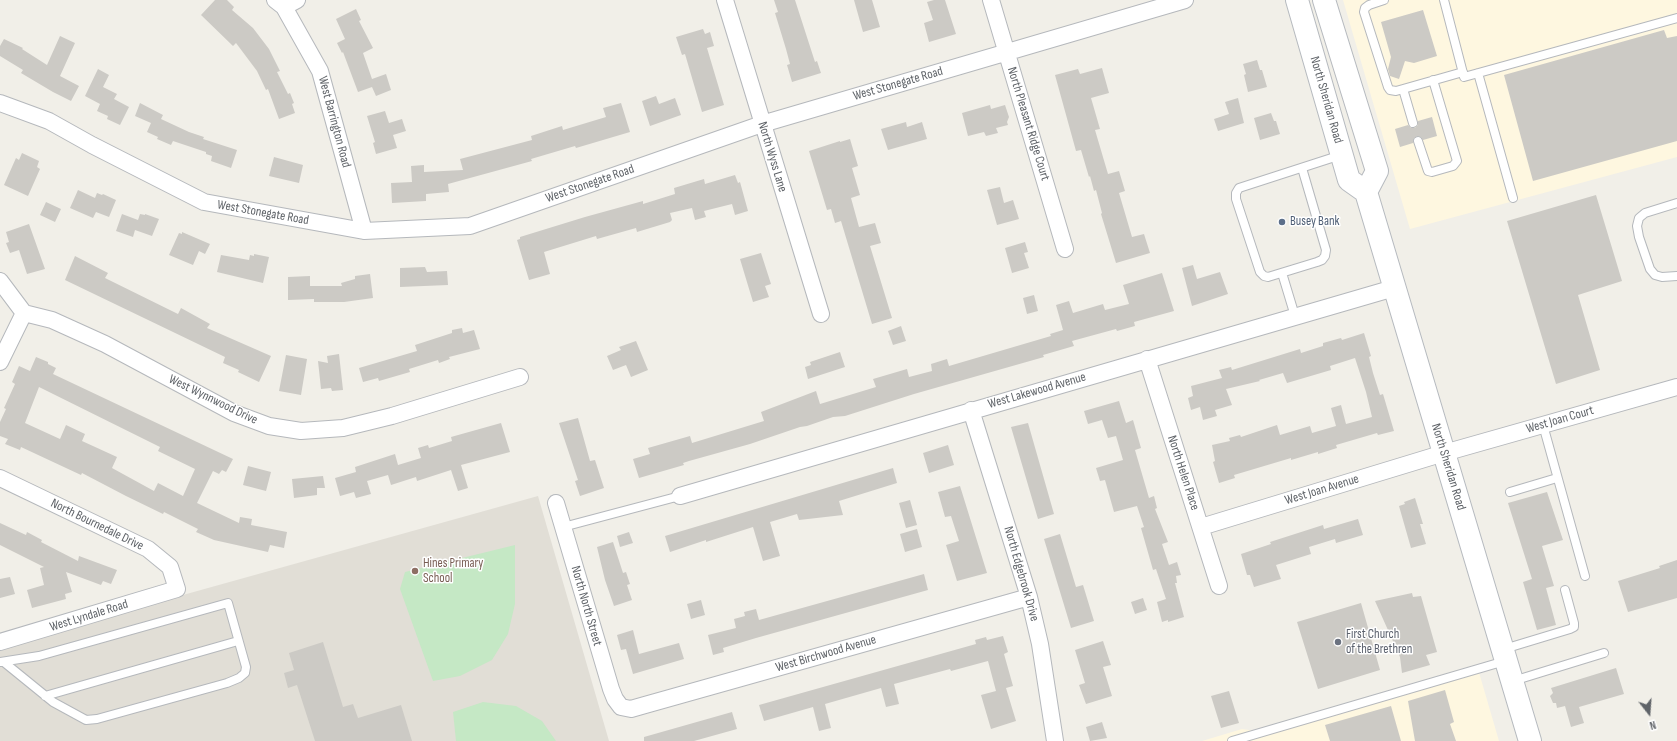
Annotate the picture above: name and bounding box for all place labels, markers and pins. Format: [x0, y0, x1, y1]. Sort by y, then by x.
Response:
place label: Busey Bank [1290, 214, 1339, 230]
marker: Busey Bank [1277, 217, 1287, 227]
place label: Hines Primary School [423, 556, 483, 587]
marker: Hines Primary School [410, 566, 420, 576]
place label: First Church of the Brethren [1346, 627, 1412, 658]
marker: First Church of the Brethren [1333, 637, 1343, 647]

